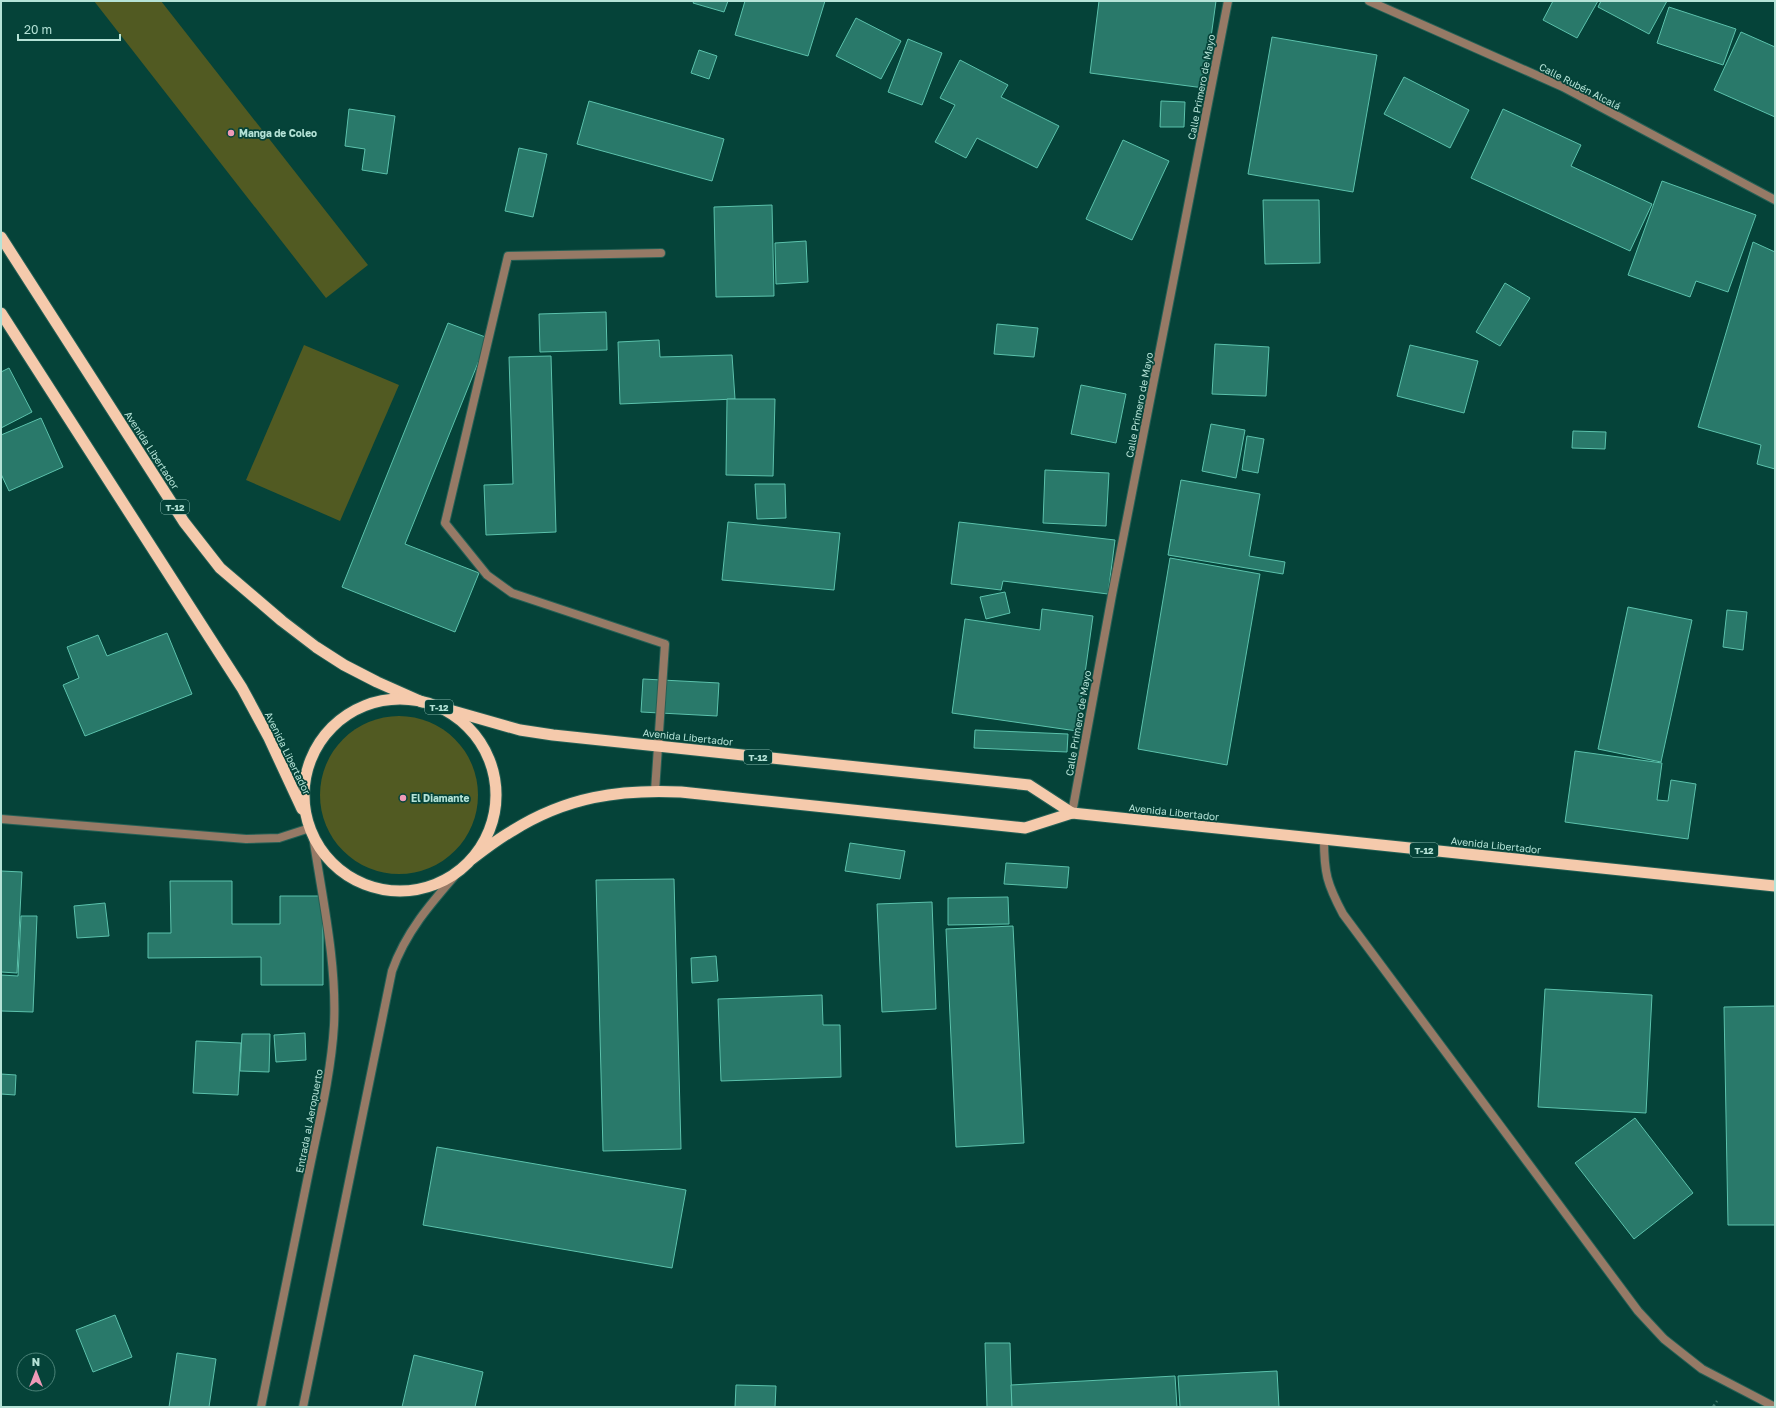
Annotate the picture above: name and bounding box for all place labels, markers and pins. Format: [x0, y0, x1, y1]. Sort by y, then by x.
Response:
place label: Manga de Coleo [239, 127, 317, 139]
marker: Manga de Coleo [226, 128, 236, 138]
place label: El Diamante [411, 792, 469, 804]
marker: El Diamante [398, 793, 408, 803]

